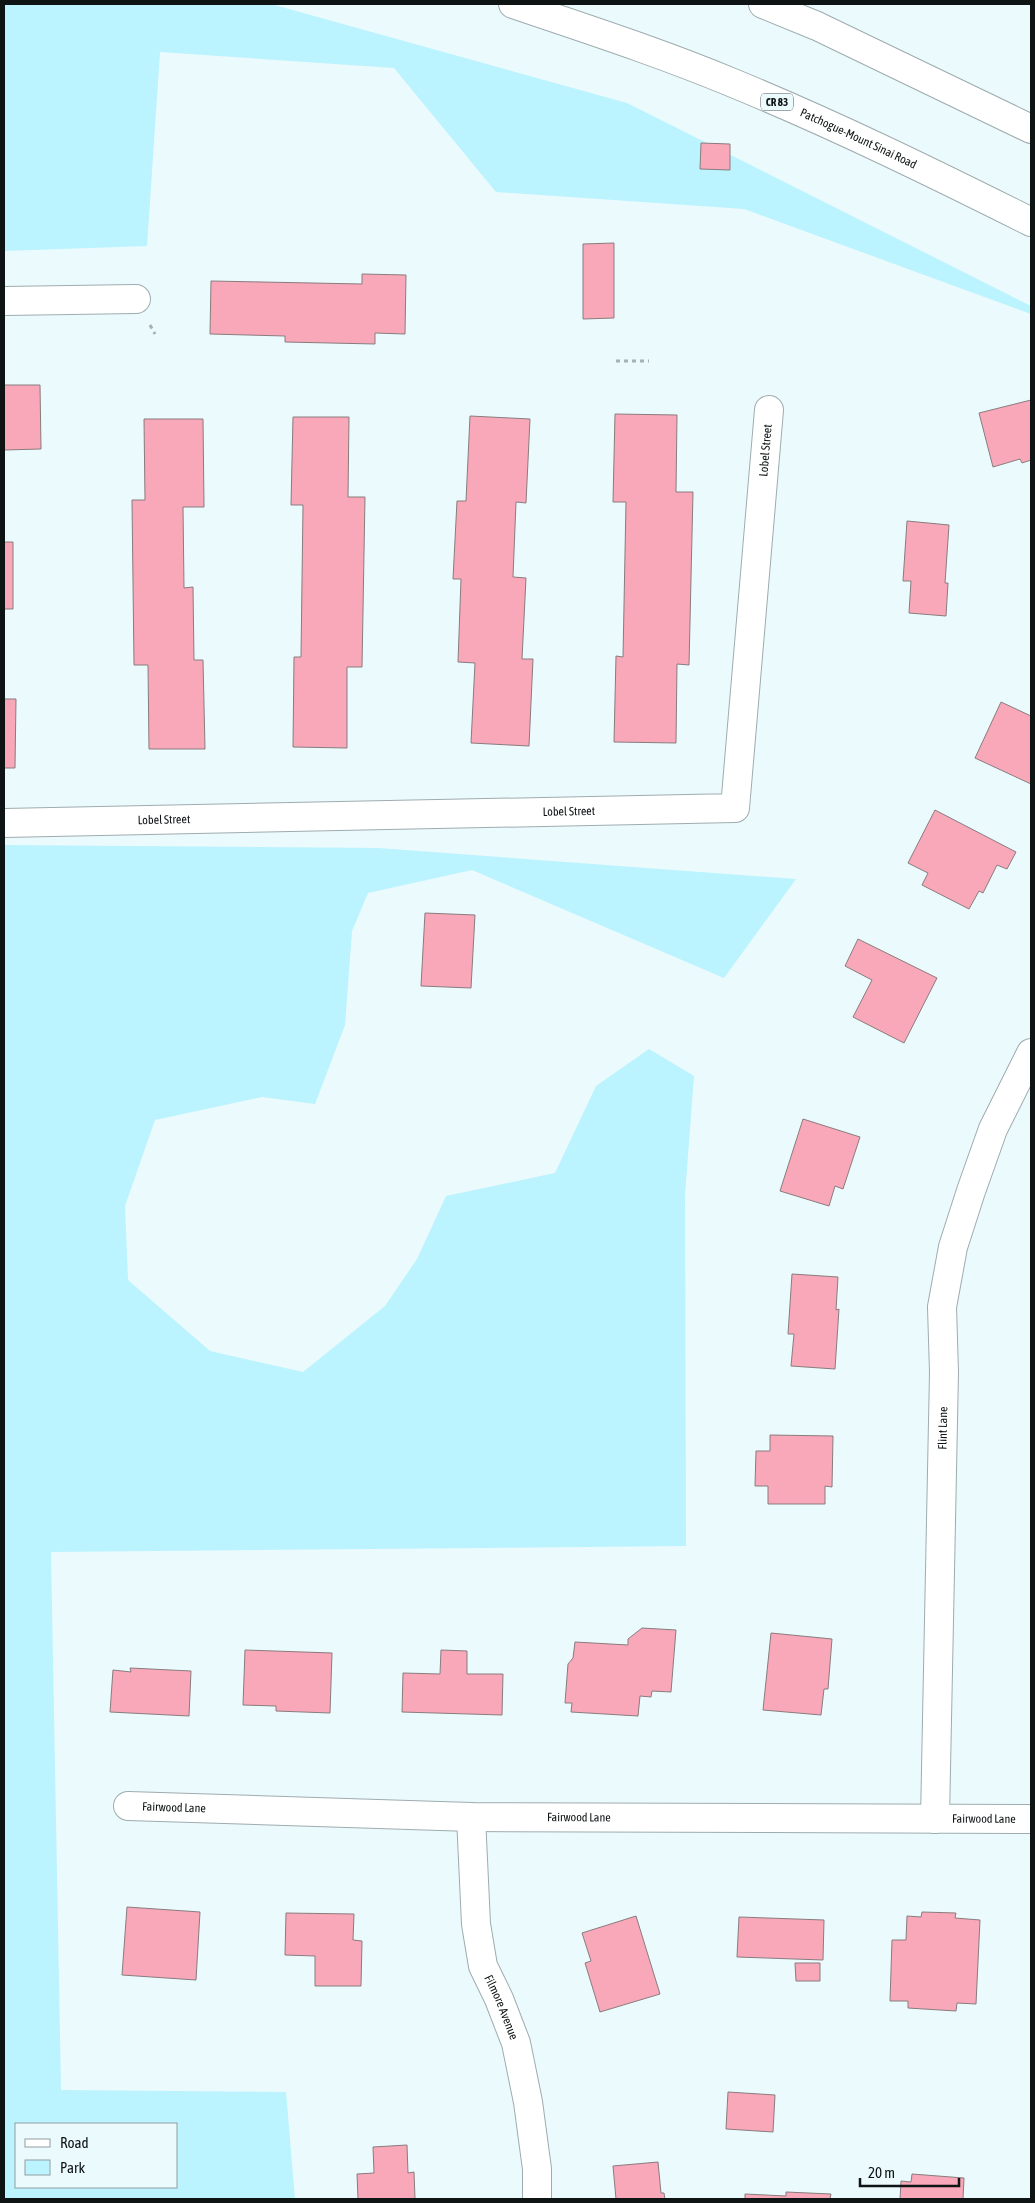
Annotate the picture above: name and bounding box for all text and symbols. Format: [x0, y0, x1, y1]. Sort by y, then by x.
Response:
road number: CR 83 [761, 94, 793, 110]
street label: Patchogue-Mount Sinai Road [798, 106, 919, 172]
street label: Lobel Street [756, 423, 775, 477]
street label: Lobel Street [542, 804, 596, 819]
street label: Lobel Street [137, 812, 191, 827]
street label: Flint Lane [935, 1406, 950, 1450]
street label: Fairwood Lane [142, 1799, 206, 1815]
street label: Fairwood Lane [547, 1810, 611, 1824]
street label: Fairwood Lane [952, 1812, 1016, 1826]
street label: Filmore Avenue [481, 1973, 521, 2042]
legend [15, 2123, 178, 2188]
text: Road [60, 2134, 89, 2151]
scale bar [860, 2156, 959, 2188]
text: Park [60, 2159, 85, 2176]
text: 20 m [868, 2164, 895, 2181]

